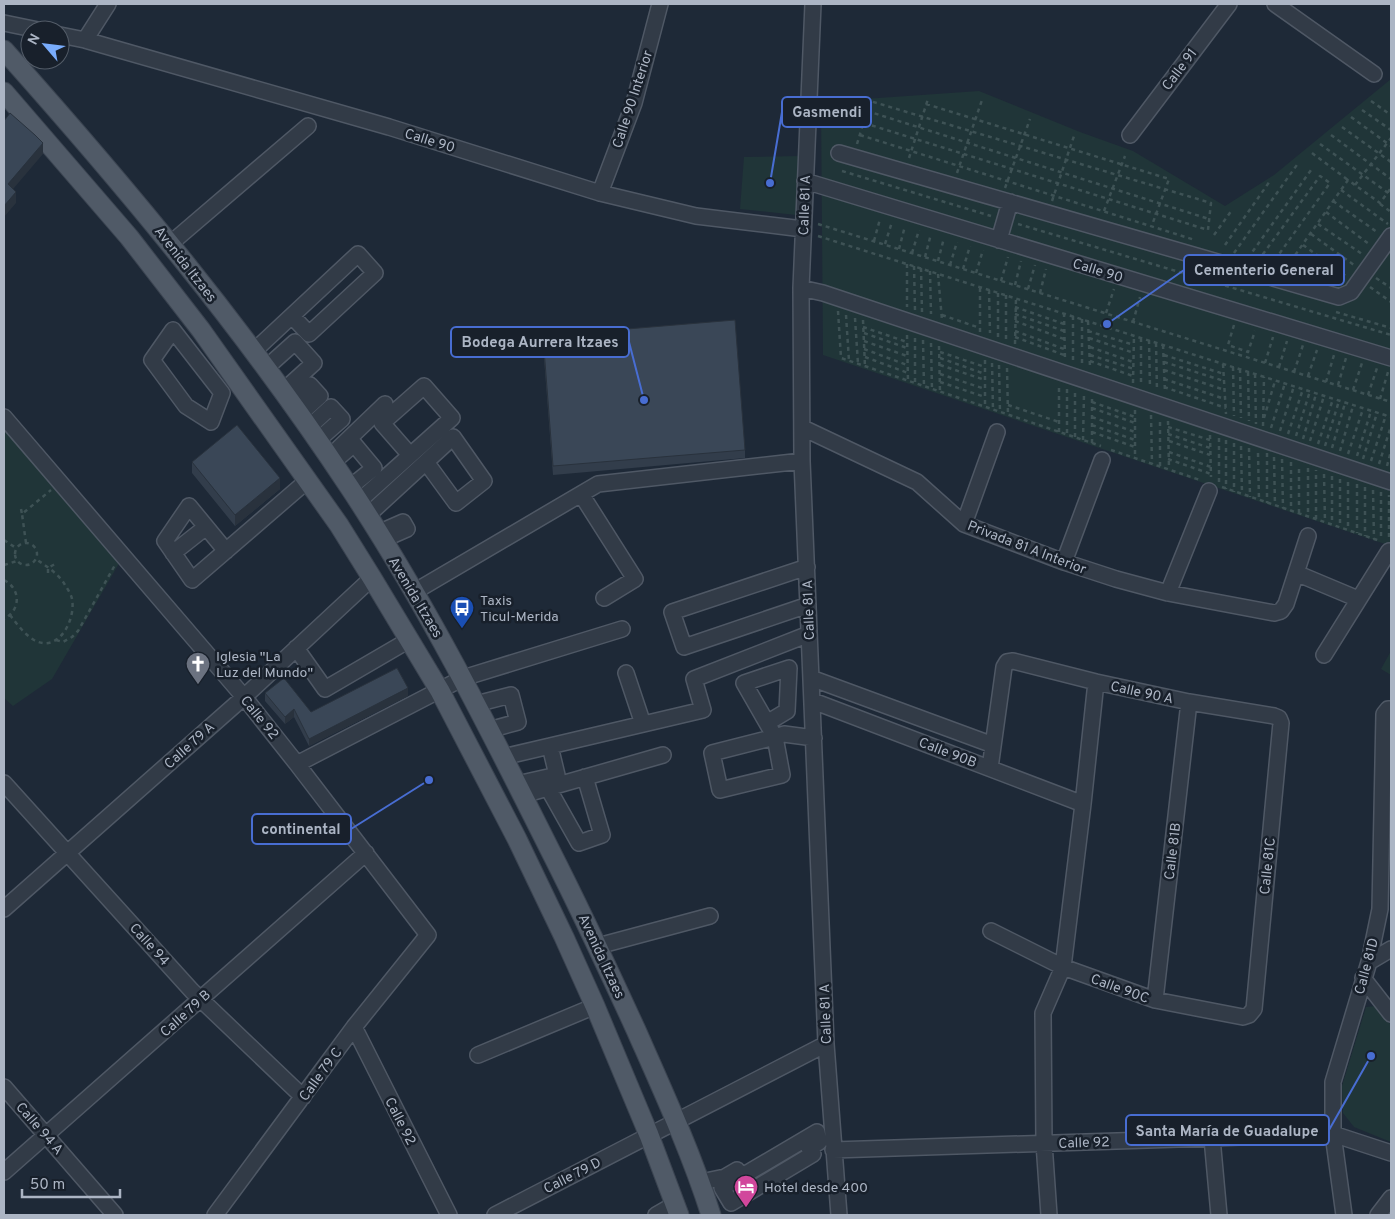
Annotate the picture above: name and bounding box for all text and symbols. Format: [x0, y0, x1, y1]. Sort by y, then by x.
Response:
north arrow [20, 20, 70, 70]
text: N [25, 31, 45, 48]
street label: Calle 91 [1159, 46, 1201, 94]
street label: Calle 90 Interior [610, 48, 657, 150]
callout: Gasmendi [782, 97, 871, 127]
text: Gasmendi [792, 104, 862, 123]
street label: Calle 90 [402, 126, 457, 157]
street label: Calle 81 A [796, 174, 815, 236]
street label: Avenida Itzaes [150, 224, 220, 306]
callout: Cementerio General [1184, 255, 1344, 285]
street label: Calle 90 [1070, 256, 1125, 287]
text: Cementerio General [1194, 262, 1334, 281]
callout: Bodega Aurrera Itzaes [451, 327, 629, 357]
text: Bodega Aurrera Itzaes [461, 334, 619, 353]
street label: Privada 81 A Interior [965, 518, 1089, 579]
street label: Avenida Itzaes [384, 554, 446, 641]
street label: Calle 81 A [800, 579, 819, 641]
place label: Taxis Ticul-Merida [480, 593, 559, 626]
bus stop icon: Taxis Ticul-Merida [449, 595, 475, 629]
place label: Iglesia "La Luz del Mundo" [216, 649, 313, 682]
church icon: Iglesia "La Luz del Mundo" [185, 651, 211, 685]
street label: Calle 90 A [1109, 678, 1175, 708]
street label: Calle 92 [236, 693, 282, 743]
street label: Calle 79 A [161, 719, 219, 773]
street label: Calle 90B [916, 735, 979, 772]
callout: continental [252, 814, 351, 844]
text: continental [261, 821, 341, 840]
street label: Calle 81B [1162, 822, 1185, 881]
street label: Calle 81C [1257, 837, 1280, 896]
street label: Avenida Itzaes [574, 912, 628, 1002]
street label: Calle 94 [125, 920, 172, 970]
street label: Calle 81D [1352, 936, 1383, 997]
street label: Calle 90C [1088, 971, 1151, 1008]
street label: Calle 81 A [817, 983, 836, 1045]
street label: Calle 79 B [157, 987, 215, 1041]
street label: Calle 79 C [296, 1045, 346, 1105]
street label: Calle 92 [380, 1095, 419, 1148]
street label: Calle 94 A [12, 1099, 66, 1159]
callout: Santa María de Guadalupe [1126, 1115, 1329, 1145]
text: Santa María de Guadalupe [1135, 1123, 1319, 1142]
street label: Calle 92 [1058, 1134, 1110, 1153]
street label: Calle 79 D [541, 1155, 604, 1198]
scale bar [22, 1166, 120, 1198]
hotel icon: Hotel desde 400 [733, 1174, 759, 1208]
text: 50 m [30, 1176, 65, 1195]
place label: Hotel desde 400 [764, 1180, 868, 1197]

